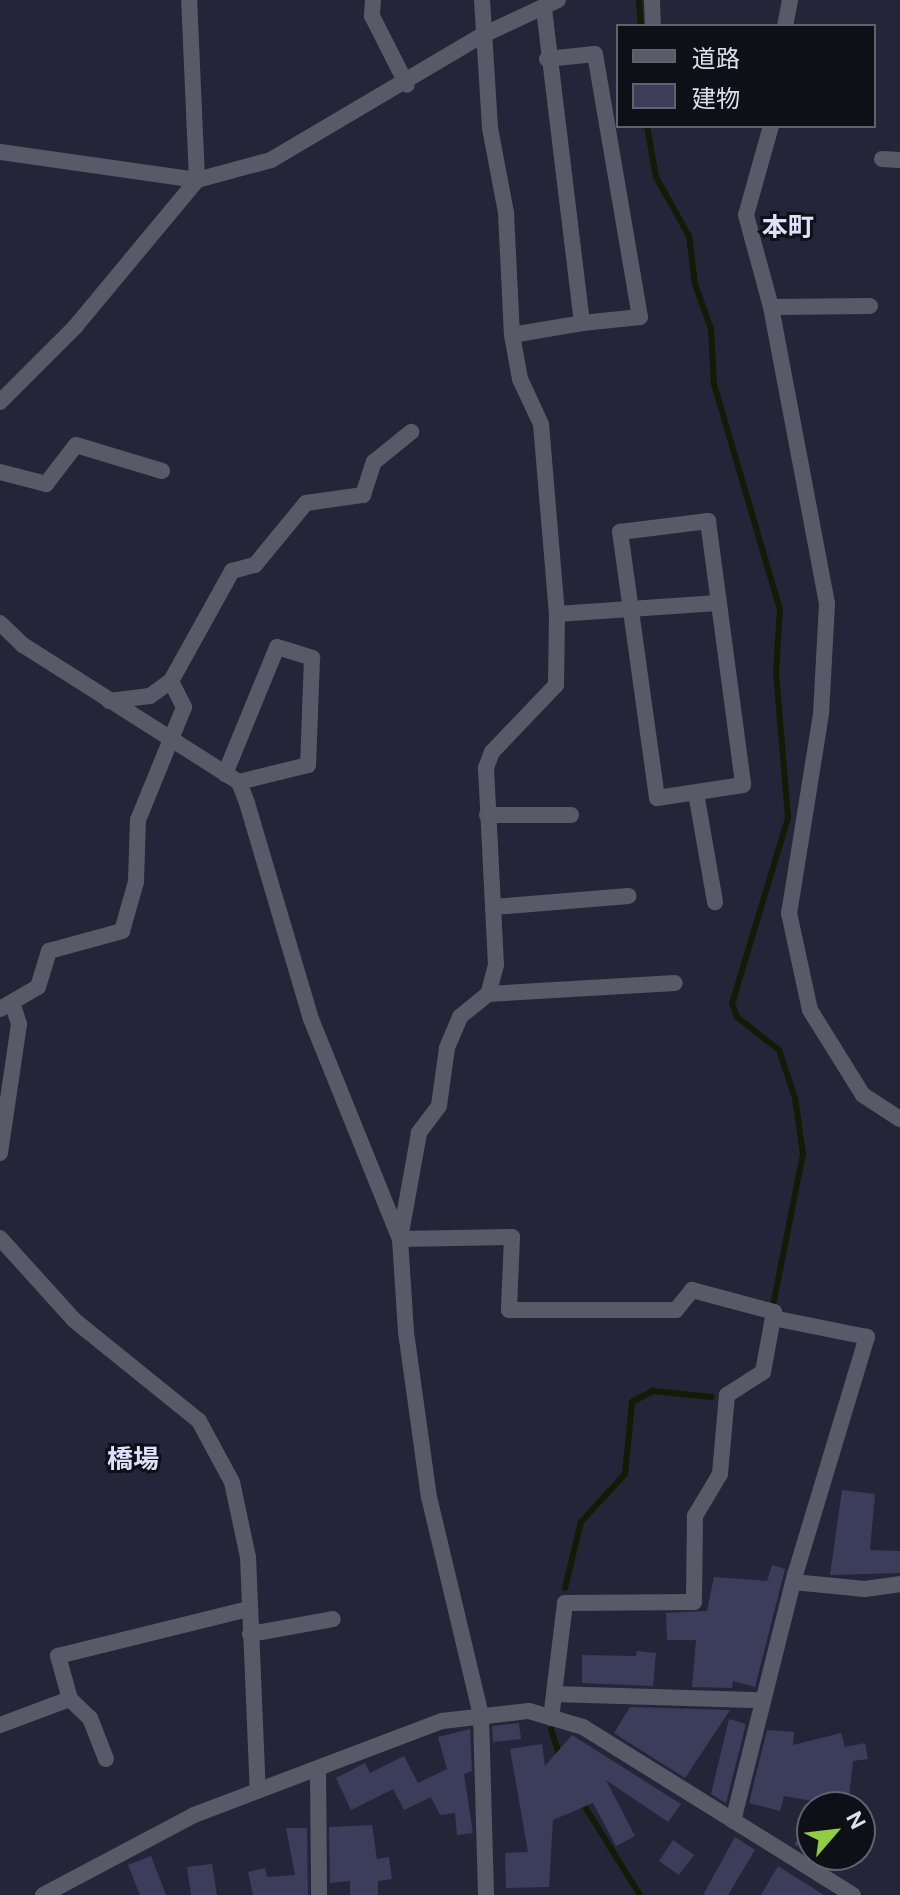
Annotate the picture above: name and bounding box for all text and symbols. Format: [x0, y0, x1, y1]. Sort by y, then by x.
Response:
legend [616, 24, 876, 128]
text: 道路 [692, 43, 740, 74]
text: 建物 [692, 83, 740, 114]
district label: 本町 [762, 212, 814, 244]
district label: 橋場 [107, 1444, 159, 1476]
north arrow [796, 1791, 876, 1871]
text: N [839, 1807, 872, 1834]

